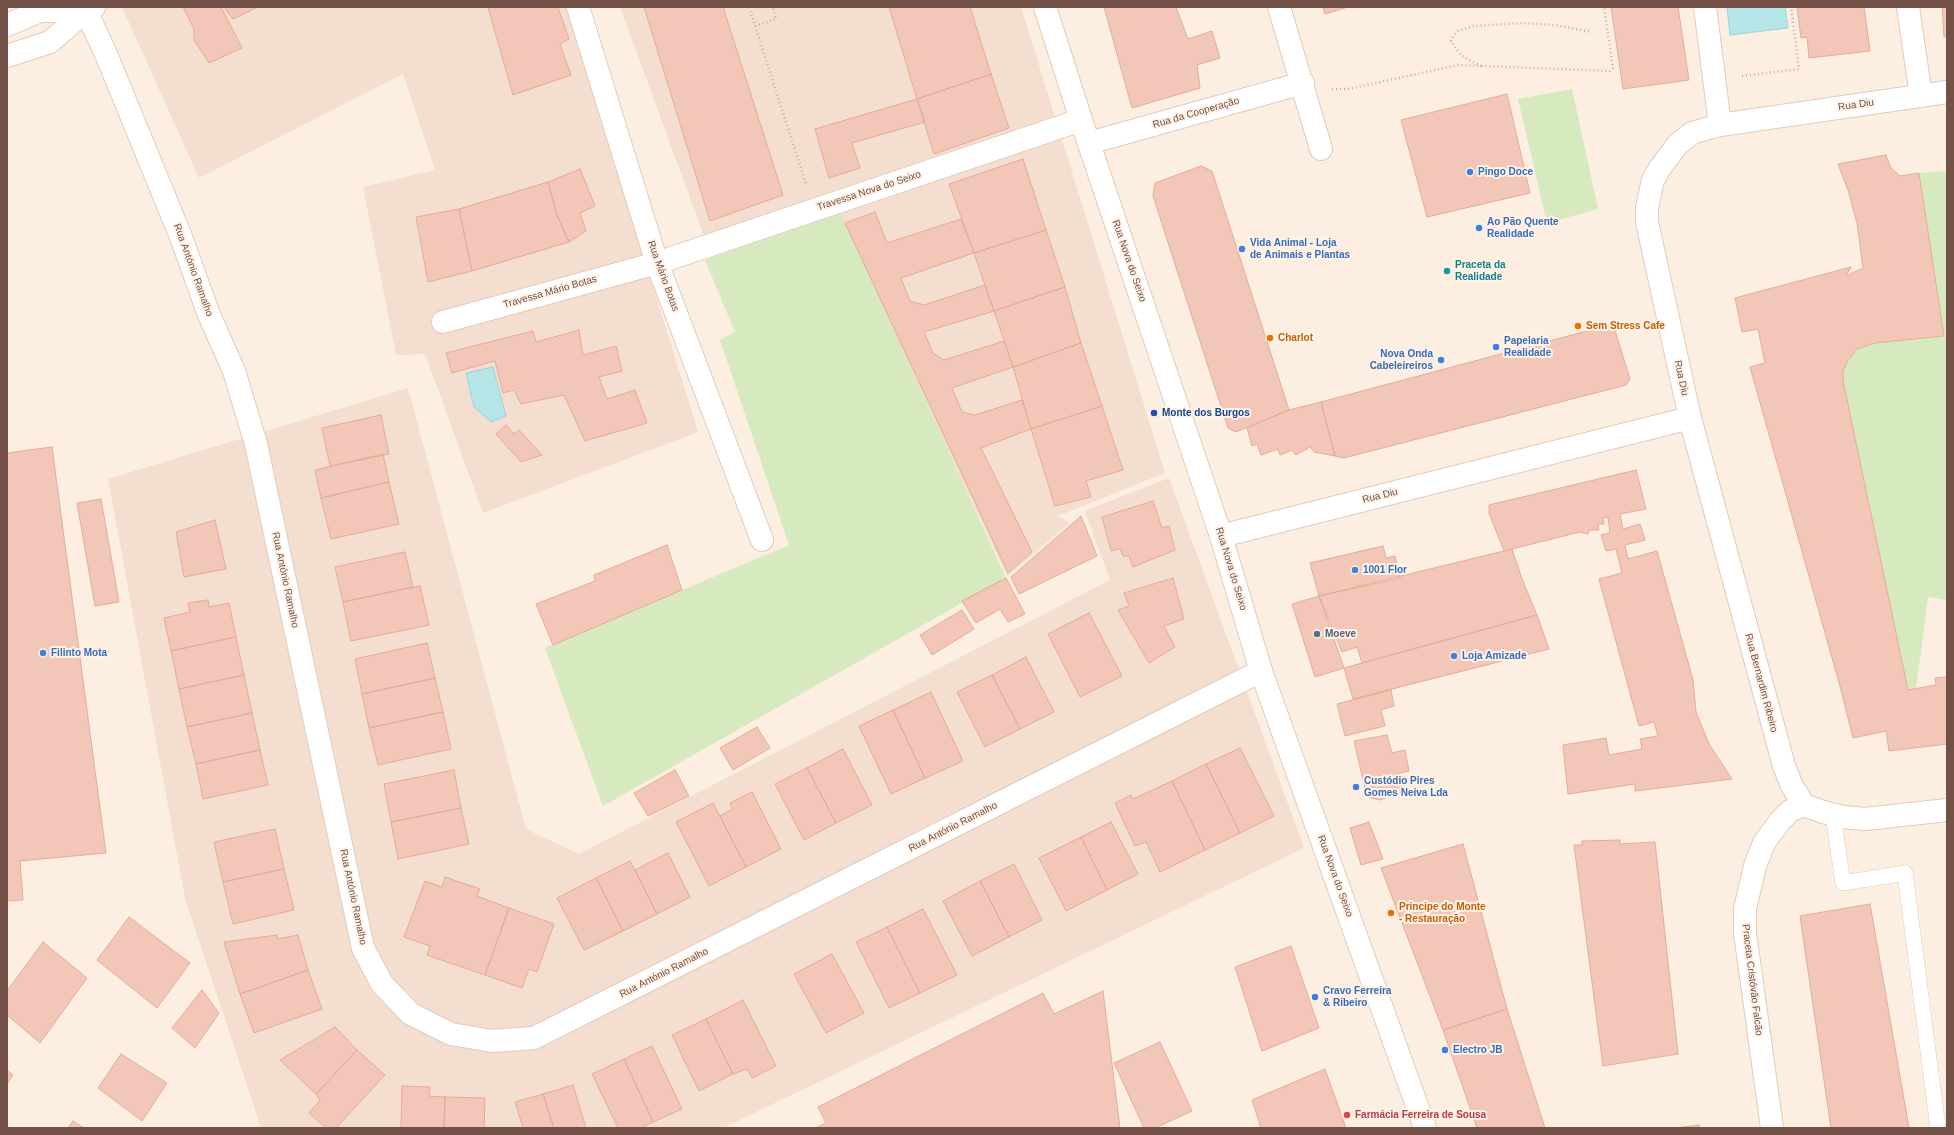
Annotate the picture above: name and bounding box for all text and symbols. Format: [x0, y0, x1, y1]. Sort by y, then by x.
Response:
street label: Rua da Cooperação [1151, 95, 1241, 131]
street label: Rua Diu [1837, 97, 1875, 113]
place label: Pingo Doce [1478, 166, 1533, 178]
marker: Pingo Doce [1465, 167, 1475, 177]
street label: Travessa Nova do Seixo [816, 169, 922, 213]
place label: Ao Pão Quente Realidade [1487, 216, 1559, 240]
street label: Rua Nova do Seixo [1109, 218, 1149, 304]
street label: Rua António Ramalho [171, 222, 215, 318]
marker: Ao Pão Quente Realidade [1474, 223, 1484, 233]
place label: Vida Animal - Loja de Animais e Plantas [1250, 237, 1350, 260]
street label: Rua Mário Botas [645, 239, 681, 313]
marker: Vida Animal - Loja de Animais e Plantas [1237, 244, 1247, 254]
place label: Praceta da Realidade [1455, 259, 1506, 282]
marker: Praceta da Realidade [1442, 266, 1452, 276]
street label: Travessa Mário Botas [502, 273, 598, 311]
place label: Sem Stress Cafe [1586, 320, 1665, 332]
marker: Sem Stress Cafe [1573, 321, 1583, 331]
place label: Charlot [1278, 332, 1313, 344]
marker: Charlot [1265, 333, 1275, 343]
place label: Papelaria Realidade [1504, 335, 1551, 358]
marker: Papelaria Realidade [1491, 342, 1501, 352]
place label: Nova Onda Cabeleireiros [1370, 348, 1433, 372]
marker: Nova Onda Cabeleireiros [1436, 355, 1446, 365]
street label: Rua Diu [1671, 359, 1691, 397]
place label: Monte dos Burgos [1162, 407, 1250, 419]
marker: Monte dos Burgos [1149, 408, 1159, 418]
street label: Rua Diu [1361, 486, 1399, 506]
street label: Rua Nova do Seixo [1213, 526, 1249, 612]
street label: Rua António Ramalho [269, 531, 301, 629]
place label: 1001 Flor [1363, 564, 1407, 576]
marker: 1001 Flor [1350, 565, 1360, 575]
place label: Moeve [1325, 628, 1356, 640]
marker: Moeve [1312, 629, 1322, 639]
street label: Rua Bernardim Ribeiro [1742, 632, 1780, 734]
place label: Filinto Mota [51, 647, 107, 659]
marker: Filinto Mota [38, 648, 48, 658]
place label: Loja Amizade [1462, 650, 1526, 662]
marker: Loja Amizade [1449, 651, 1459, 661]
place label: Custódio Pires Gomes Neiva Lda [1364, 775, 1448, 798]
marker: Custódio Pires Gomes Neiva Lda [1351, 782, 1361, 792]
street label: Rua António Ramalho [907, 799, 999, 855]
street label: Rua Nova do Seixo [1315, 833, 1355, 919]
street label: Rua António Ramalho [337, 848, 369, 946]
place label: Principe do Monte - Restauração [1399, 901, 1486, 924]
marker: Principe do Monte - Restauração [1386, 908, 1396, 918]
street label: Praceta Cristóvão Falcão [1739, 924, 1765, 1036]
street label: Rua António Ramalho [618, 945, 710, 1001]
place label: Cravo Ferreira & Ribeiro [1323, 985, 1391, 1008]
marker: Cravo Ferreira & Ribeiro [1310, 992, 1320, 1002]
place label: Electro JB [1453, 1044, 1502, 1056]
marker: Electro JB [1440, 1045, 1450, 1055]
place label: Farmácia Ferreira de Sousa [1355, 1109, 1486, 1121]
marker: Farmácia Ferreira de Sousa [1342, 1110, 1352, 1120]

